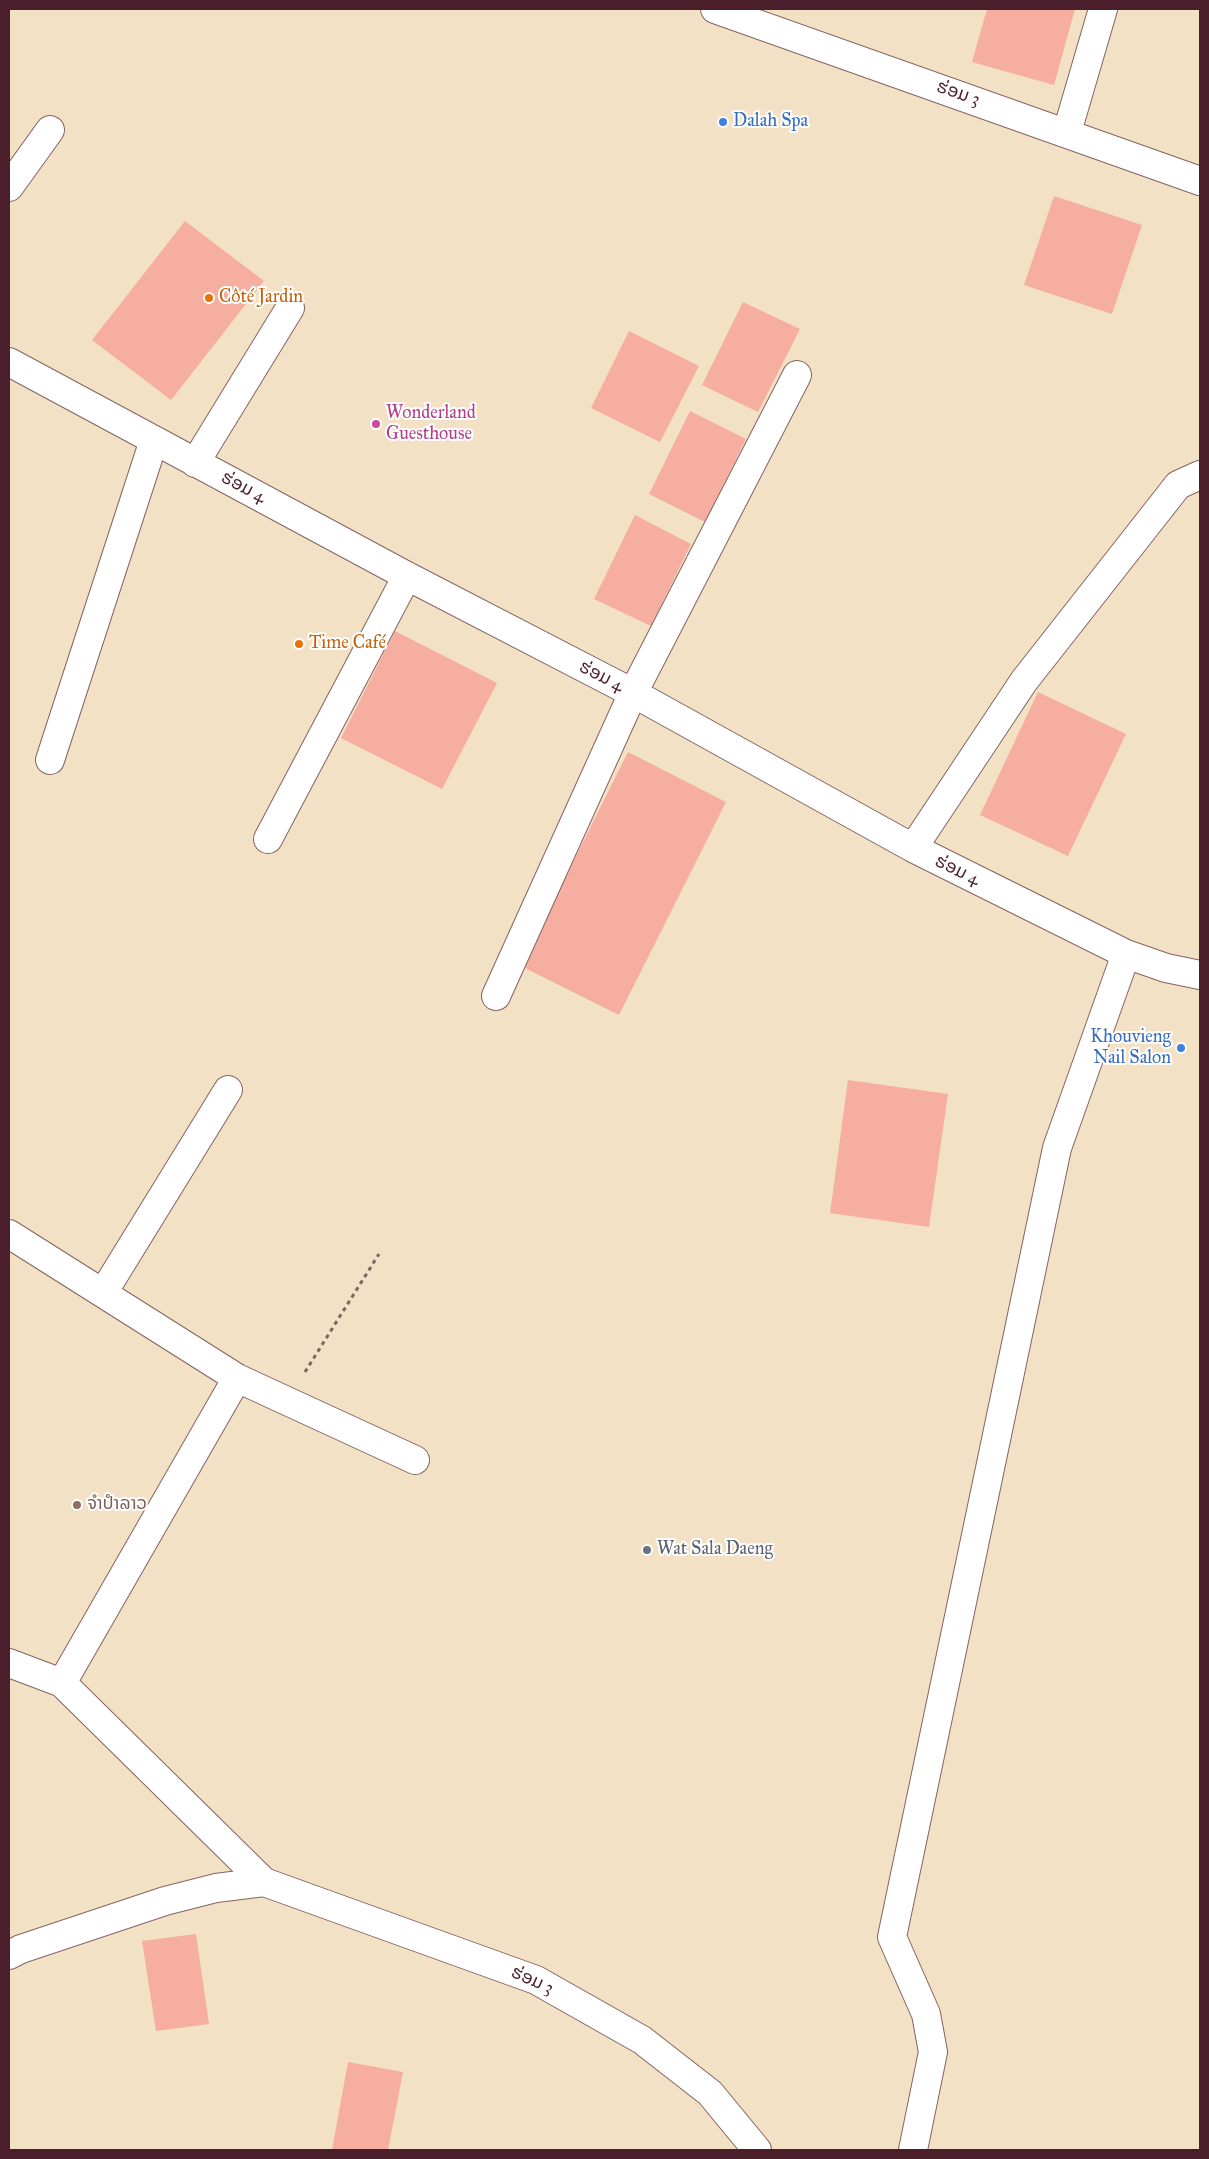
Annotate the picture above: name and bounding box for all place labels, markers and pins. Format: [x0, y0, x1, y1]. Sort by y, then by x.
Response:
place label: Dalah Spa [733, 111, 808, 133]
marker: Dalah Spa [717, 116, 729, 128]
place label: Côté Jardin [219, 287, 303, 309]
marker: Côté Jardin [203, 292, 215, 304]
place label: Wonderland Guesthouse [386, 403, 476, 446]
marker: Wonderland Guesthouse [370, 418, 382, 430]
place label: Time Café [309, 633, 386, 655]
marker: Time Café [293, 638, 305, 650]
place label: Khouvieng Nail Salon [1090, 1027, 1171, 1070]
marker: Khouvieng Nail Salon [1175, 1042, 1187, 1054]
place label: ຈຳປຳລາວ [87, 1494, 147, 1516]
marker: ຈຳປຳລາວ [71, 1499, 83, 1511]
place label: Wat Sala Daeng [657, 1539, 773, 1561]
marker: Wat Sala Daeng [641, 1544, 653, 1556]

